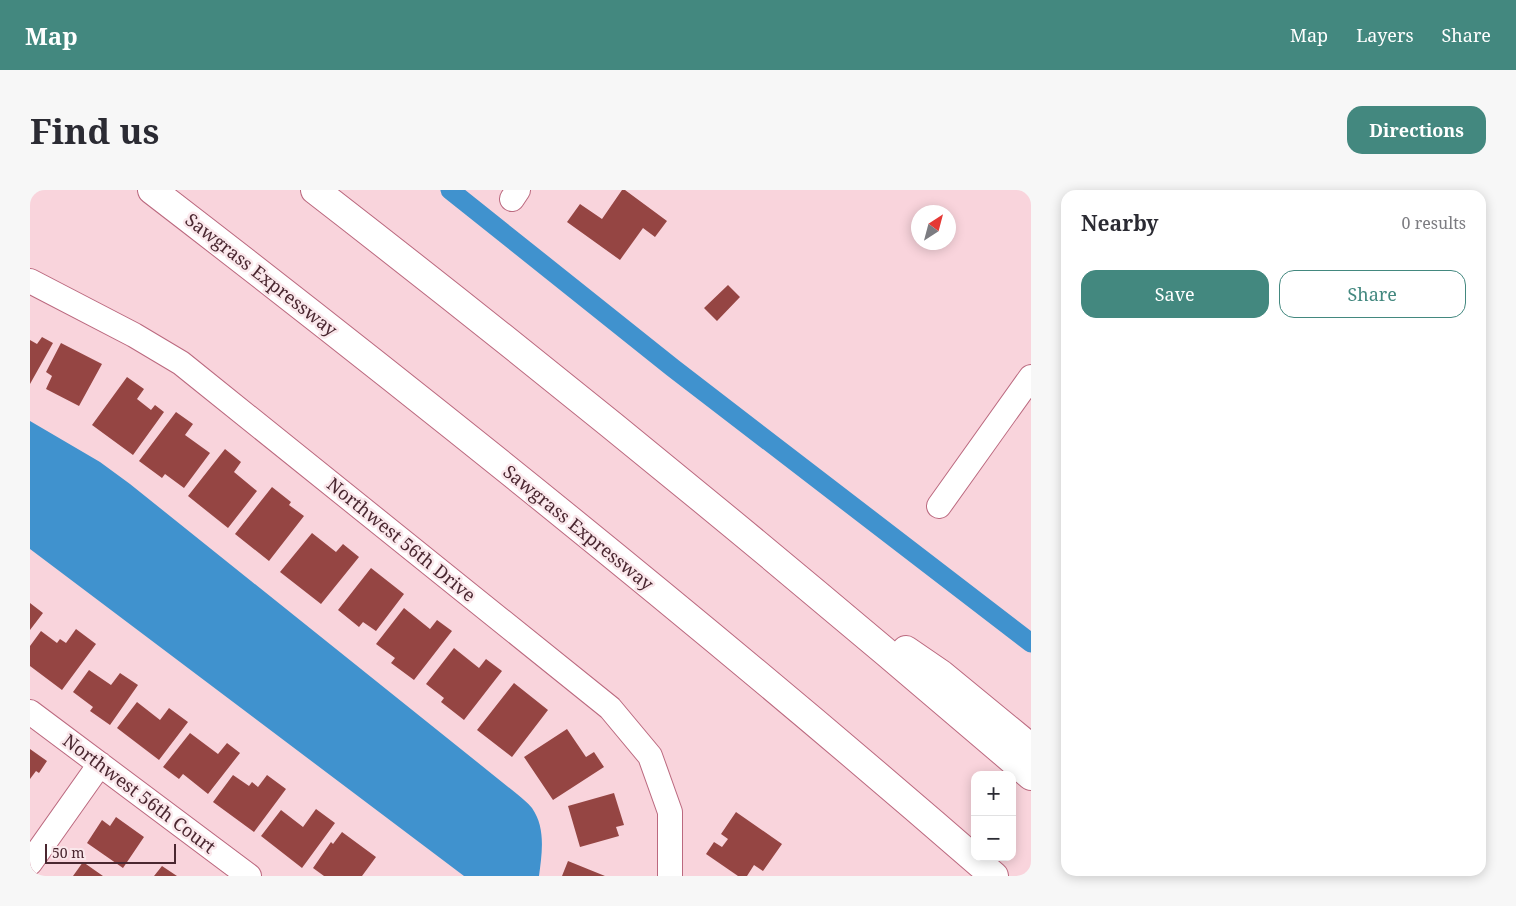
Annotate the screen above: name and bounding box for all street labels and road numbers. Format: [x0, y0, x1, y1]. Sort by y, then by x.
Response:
street label: Sawgrass Expressway [181, 207, 343, 342]
street label: Sawgrass Expressway [498, 459, 659, 596]
street label: Northwest 56th Drive [322, 472, 481, 607]
street label: Northwest 56th Court [59, 728, 221, 858]

